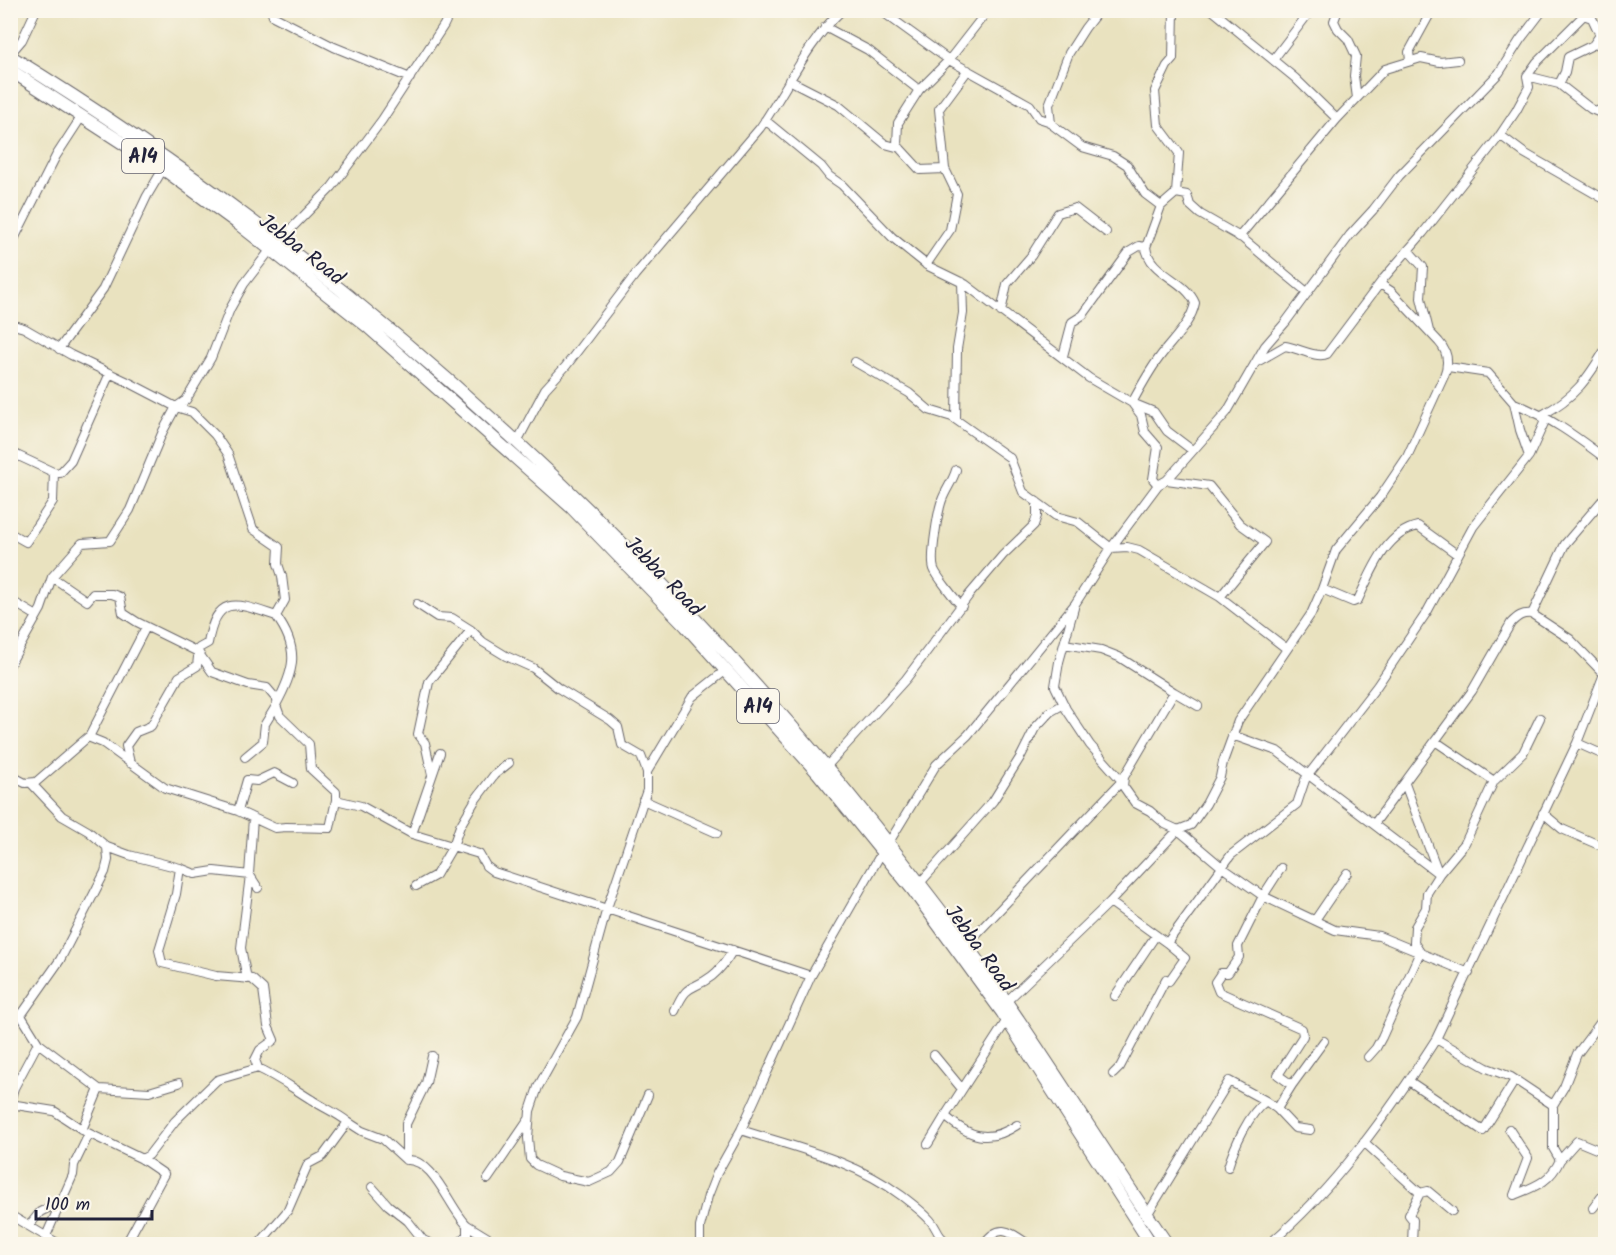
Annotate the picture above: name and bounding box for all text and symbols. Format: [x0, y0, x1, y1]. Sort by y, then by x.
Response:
road number: A14 [122, 139, 164, 173]
street label: Jebba Road [251, 206, 352, 295]
street label: Jebba Road [616, 529, 710, 625]
road number: A14 [737, 689, 779, 723]
street label: Jebba Road [936, 898, 1022, 1000]
scale bar [36, 1183, 152, 1221]
text: 100 m [45, 1191, 90, 1220]

